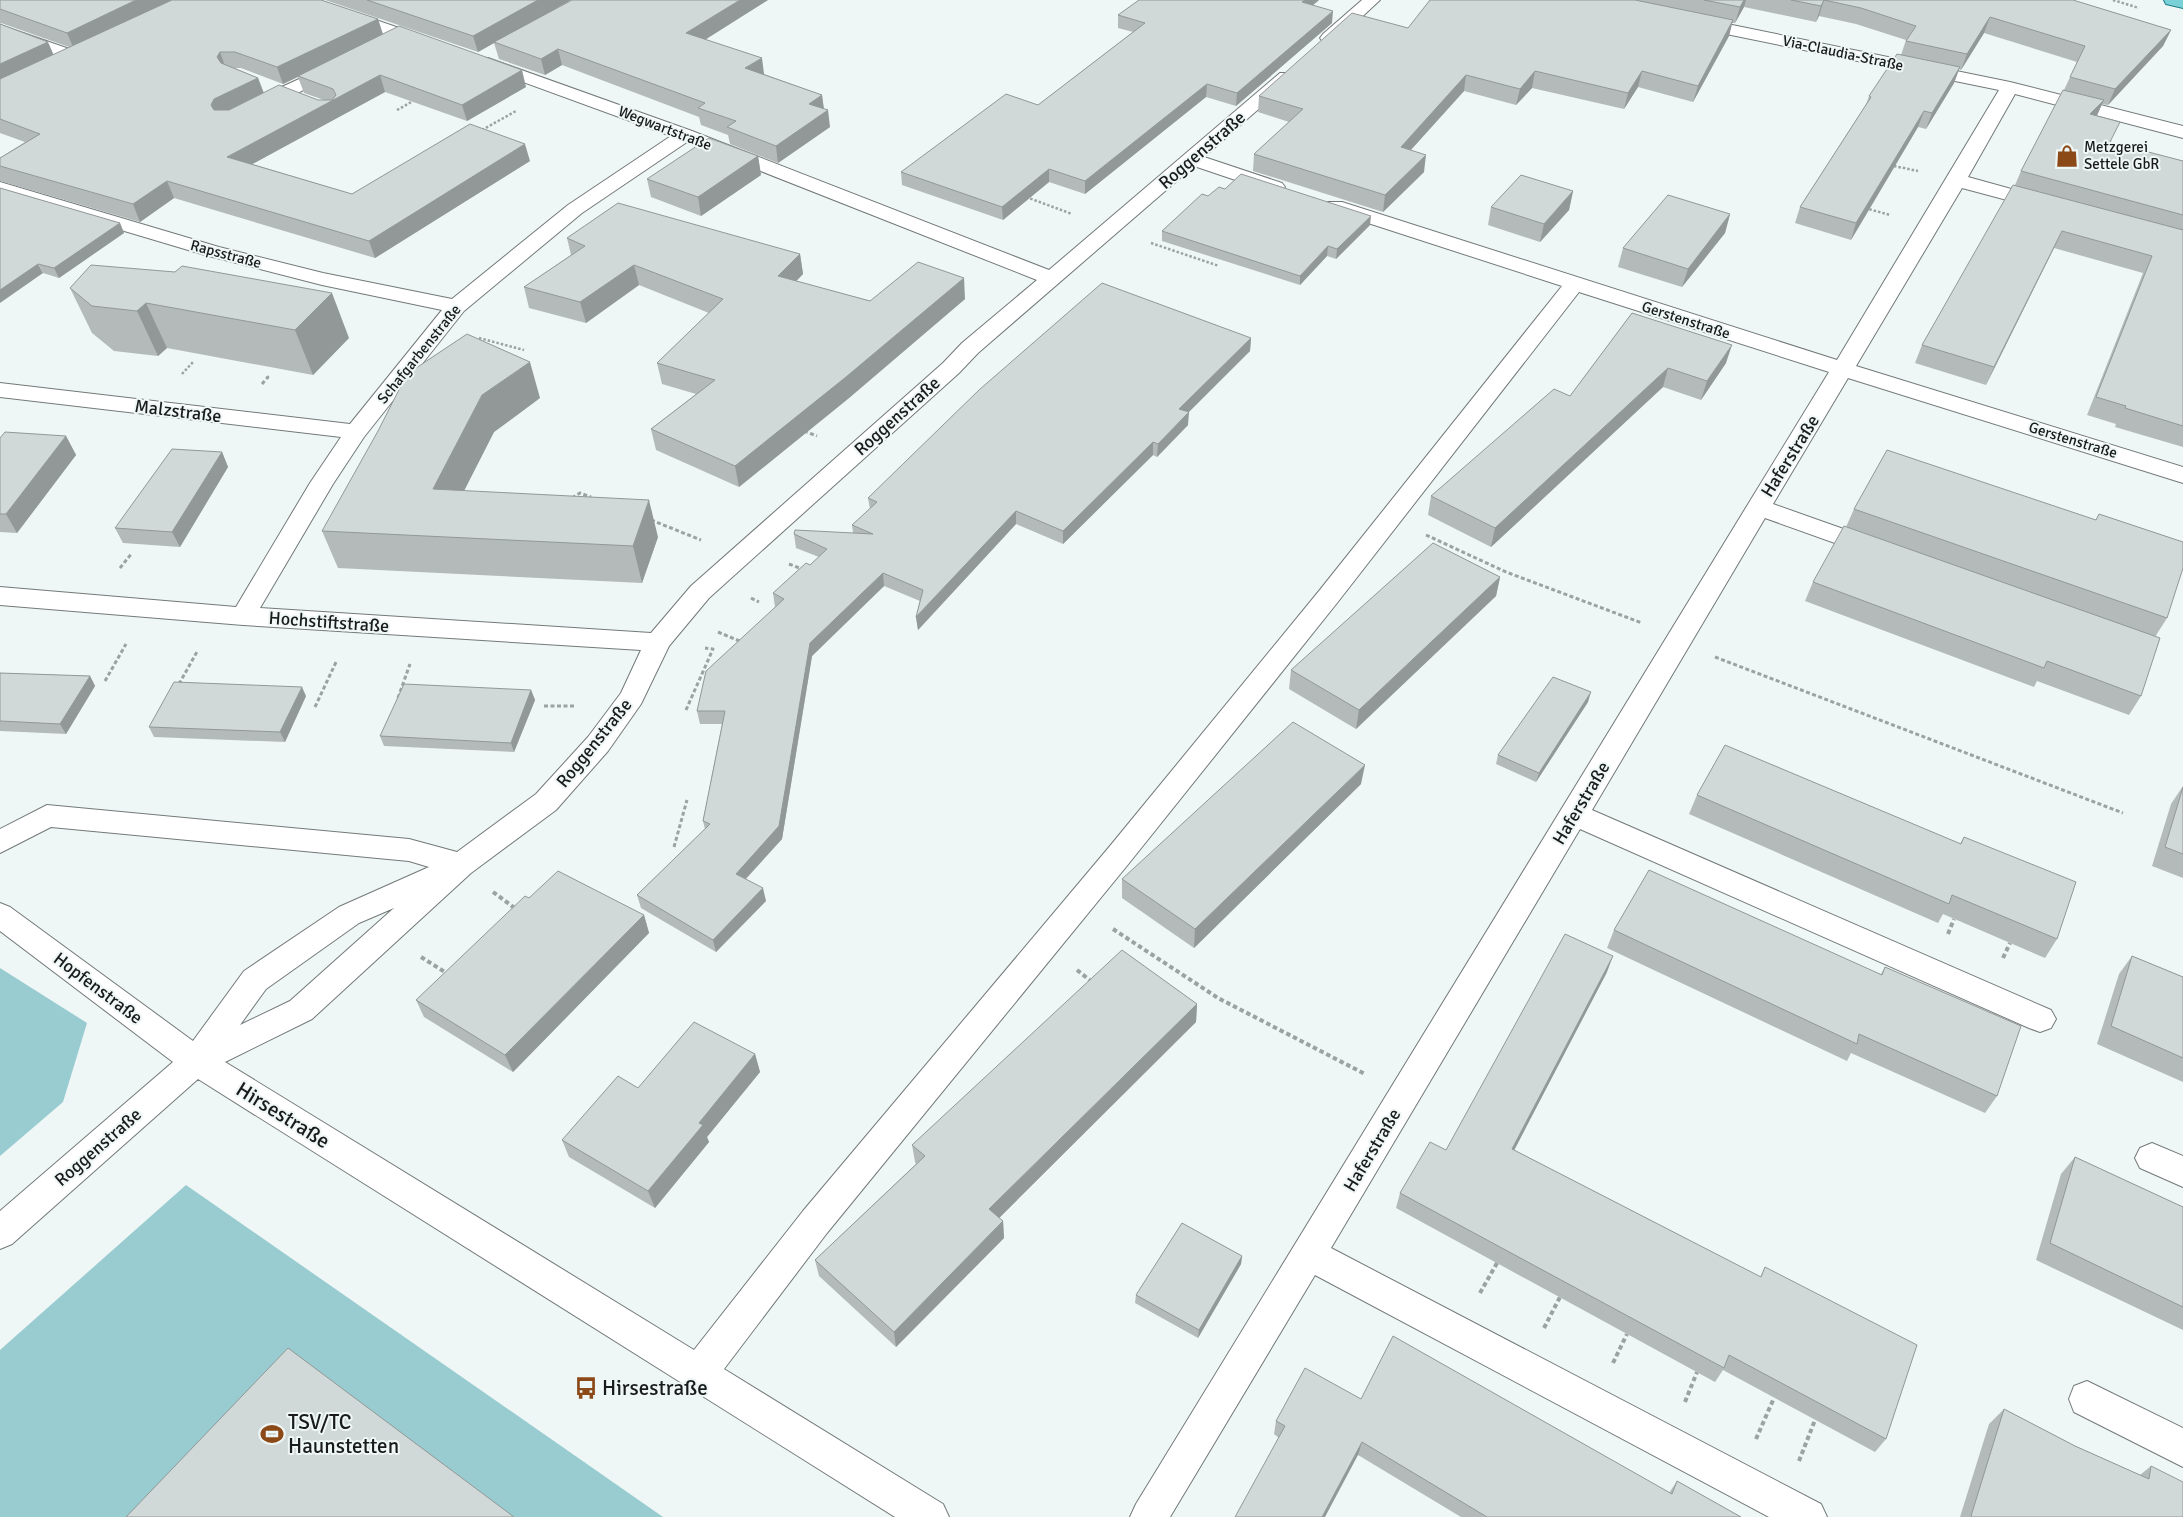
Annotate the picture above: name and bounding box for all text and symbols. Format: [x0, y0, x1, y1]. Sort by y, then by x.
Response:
street label: Via-Claudia-Straße [1781, 31, 1905, 75]
street label: Wegwartstraße [616, 102, 714, 154]
street label: Roggenstraße [1154, 106, 1250, 194]
place label: Metzgerei Settele GbR [2084, 138, 2159, 173]
shop icon: Metzgerei Settele GbR [2054, 143, 2080, 169]
street label: Rapsstraße [189, 236, 263, 272]
street label: Gerstenstraße [1640, 297, 1732, 343]
street label: Schafgarbenstraße [373, 301, 465, 407]
street label: Roggenstraße [850, 372, 944, 460]
street label: Malzstraße [133, 395, 223, 427]
street label: Haferstraße [1756, 411, 1824, 501]
street label: Gerstenstraße [2026, 418, 2120, 462]
street label: Hochstiftstraße [268, 607, 390, 637]
street label: Roggenstraße [552, 694, 636, 792]
street label: Haferstraße [1548, 758, 1614, 848]
street label: Hopfenstraße [49, 947, 147, 1029]
street label: Hirsestraße [231, 1076, 335, 1154]
street label: Roggenstraße [50, 1103, 146, 1191]
street label: Haferstraße [1339, 1105, 1405, 1195]
bus stop icon: Hirsestraße [573, 1375, 599, 1401]
place label: Hirsestraße [602, 1375, 708, 1401]
place label: TSV/TC Haunstetten [288, 1409, 399, 1459]
sports icon: TSV/TC Haunstetten [259, 1421, 285, 1447]

